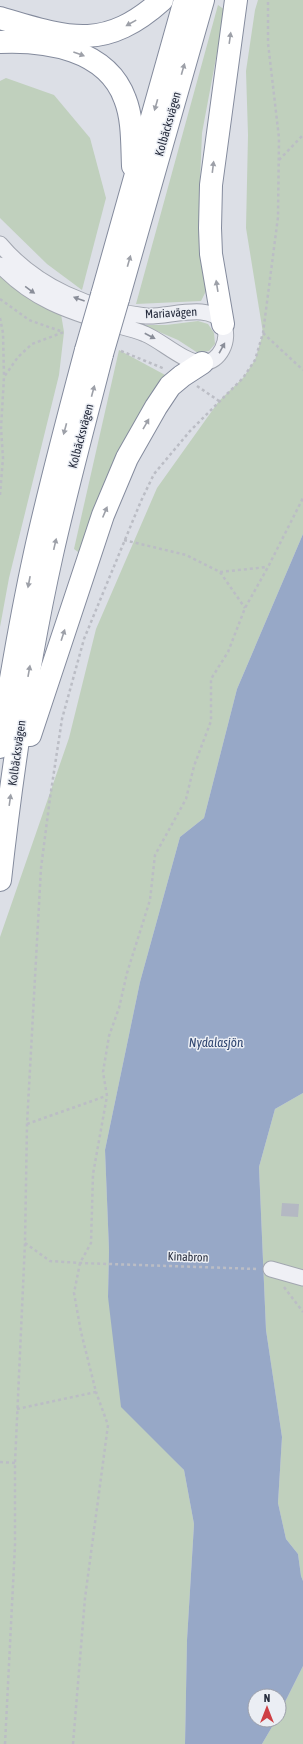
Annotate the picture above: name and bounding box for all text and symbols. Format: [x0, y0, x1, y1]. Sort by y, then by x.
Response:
one-way arrow [125, 20, 137, 27]
one-way arrow [227, 32, 234, 44]
one-way arrow [74, 51, 86, 57]
one-way arrow [180, 63, 186, 75]
street label: Kolbäcksvägen [152, 90, 184, 158]
one-way arrow [153, 99, 159, 111]
one-way arrow [210, 161, 216, 173]
one-way arrow [126, 255, 132, 268]
one-way arrow [214, 280, 220, 292]
one-way arrow [25, 286, 35, 294]
one-way arrow [72, 296, 84, 302]
street label: Mariavägen [145, 305, 197, 321]
one-way arrow [144, 333, 156, 340]
one-way arrow [218, 342, 225, 354]
one-way arrow [90, 384, 96, 397]
street label: Kolbäcksvägen [66, 402, 96, 470]
one-way arrow [142, 418, 149, 430]
one-way arrow [62, 422, 68, 435]
one-way arrow [102, 506, 108, 517]
one-way arrow [52, 538, 58, 550]
one-way arrow [26, 576, 32, 588]
one-way arrow [60, 628, 66, 640]
one-way arrow [27, 665, 33, 678]
street label: Kolbäcksvägen [5, 719, 29, 787]
one-way arrow [7, 794, 13, 806]
water label: Nydalasjön [189, 1035, 244, 1050]
street label: Kinabron [167, 1249, 209, 1265]
north arrow [247, 1688, 287, 1728]
text: N [264, 1692, 270, 1704]

